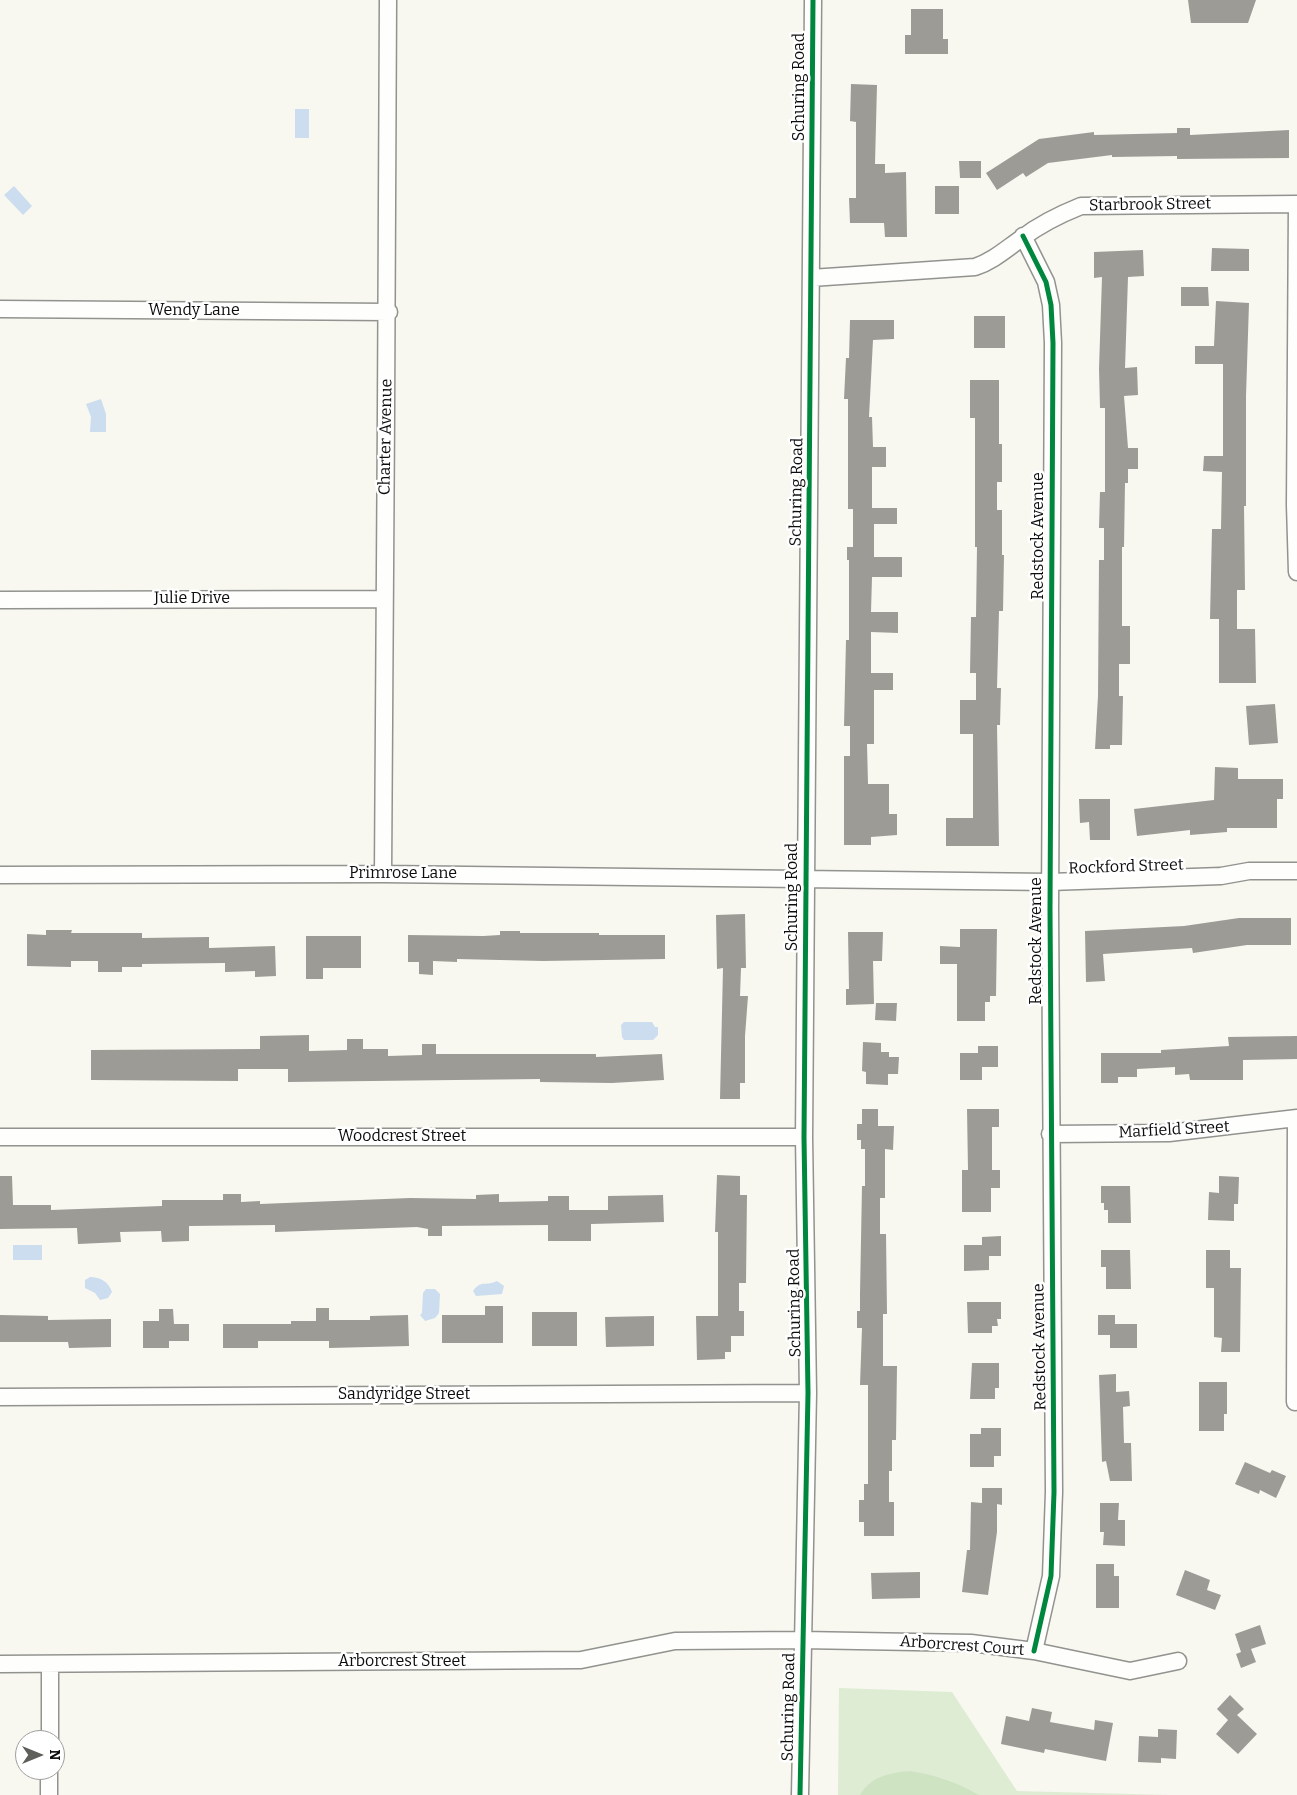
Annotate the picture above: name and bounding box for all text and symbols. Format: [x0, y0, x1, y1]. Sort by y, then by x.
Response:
street label: Schuring Road [790, 33, 810, 141]
street label: Starbrook Street [1089, 194, 1211, 216]
street label: Wendy Lane [148, 301, 240, 321]
street label: Charter Avenue [375, 379, 397, 495]
street label: Schuring Road [786, 437, 808, 547]
street label: Redstock Avenue [1029, 472, 1049, 600]
street label: Julie Drive [154, 589, 230, 609]
street label: Schuring Road [783, 843, 803, 951]
street label: Rockford Street [1068, 855, 1184, 879]
street label: Primrose Lane [349, 864, 457, 884]
street label: Redstock Avenue [1027, 877, 1047, 1005]
street label: Marfield Street [1118, 1118, 1230, 1142]
street label: Woodcrest Street [338, 1127, 466, 1147]
street label: Schuring Road [784, 1248, 806, 1358]
street label: Redstock Avenue [1029, 1283, 1051, 1411]
street label: Sandyridge Street [338, 1385, 470, 1405]
street label: Arborcrest Court [899, 1632, 1025, 1660]
street label: Arborcrest Street [338, 1652, 466, 1672]
street label: Schuring Road [778, 1652, 800, 1762]
north arrow [15, 1730, 65, 1780]
text: N [46, 1750, 63, 1760]

